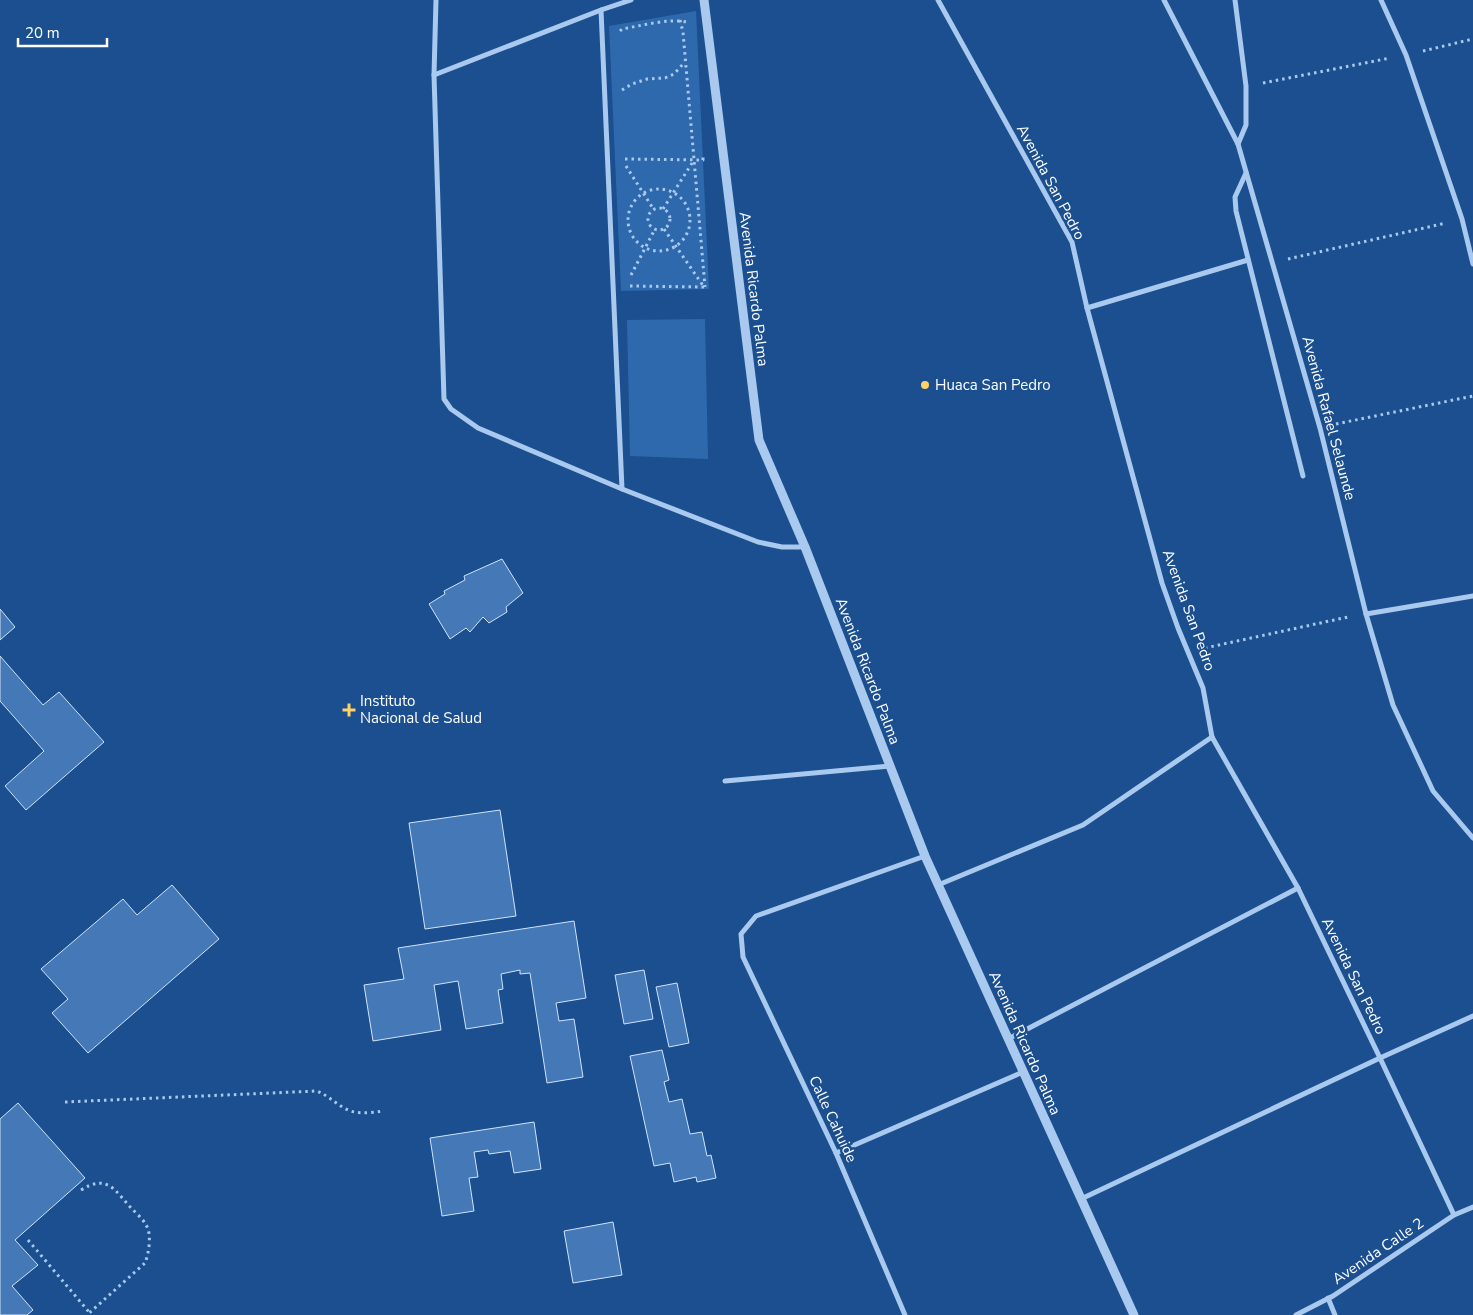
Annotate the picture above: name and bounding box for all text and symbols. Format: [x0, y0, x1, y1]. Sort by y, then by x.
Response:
scale bar [18, 15, 106, 47]
text: 20 m [25, 23, 60, 43]
street label: Avenida San Pedro [1012, 121, 1090, 243]
street label: Avenida Ricardo Palma [735, 211, 773, 367]
street label: Avenida Rafael Selaunde [1297, 334, 1361, 502]
place label: Huaca San Pedro [935, 375, 1051, 395]
marker: Huaca San Pedro [919, 379, 931, 391]
street label: Avenida San Pedro [1158, 547, 1220, 673]
street label: Avenida Ricardo Palma [831, 595, 905, 747]
place label: Instituto Nacional de Salud [360, 691, 482, 728]
marker: Instituto Nacional de Salud [342, 703, 356, 717]
street label: Avenida San Pedro [1317, 914, 1391, 1038]
street label: Avenida Ricardo Palma [984, 968, 1066, 1118]
street label: Calle Cahuide [804, 1072, 862, 1166]
street label: Avenida Calle 2 [1328, 1213, 1428, 1289]

